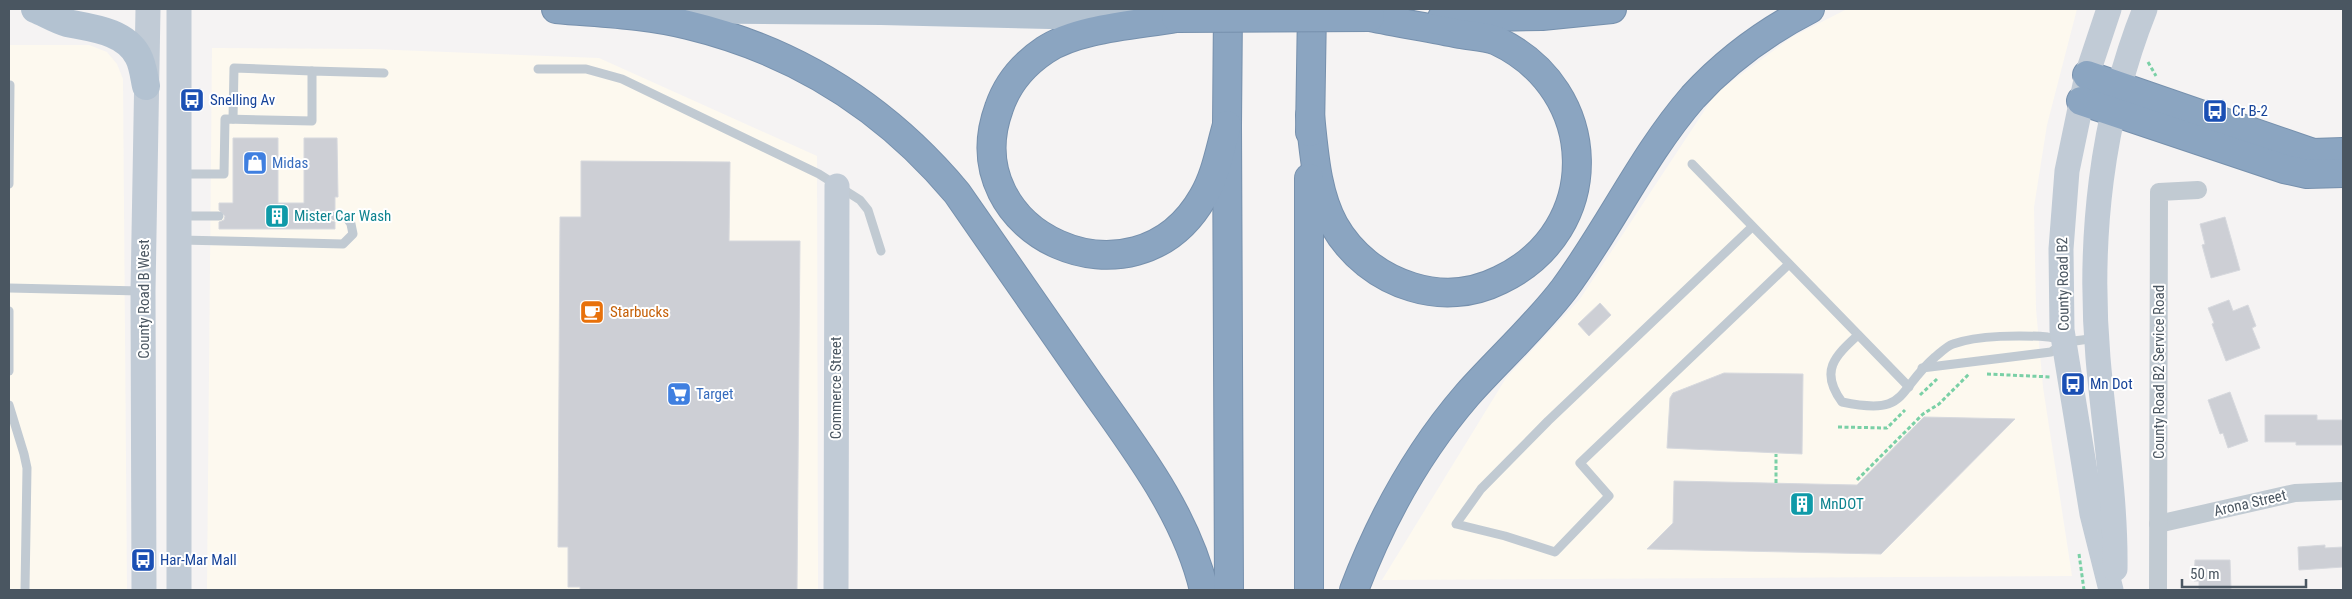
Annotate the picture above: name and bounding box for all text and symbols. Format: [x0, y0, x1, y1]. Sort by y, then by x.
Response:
bus stop icon: Snelling Av [179, 87, 205, 113]
place label: Snelling Av [210, 91, 276, 109]
bus stop icon: Cr B-2 [2202, 98, 2228, 124]
place label: Cr B-2 [2232, 102, 2268, 120]
shop icon: Midas [242, 150, 268, 176]
place label: Midas [272, 154, 308, 172]
building icon: Mister Car Wash [264, 203, 290, 229]
place label: Mister Car Wash [294, 207, 391, 225]
street label: County Road B2 [2053, 237, 2073, 331]
street label: County Road B West [135, 239, 153, 359]
street label: County Road B2 Service Road [2150, 285, 2168, 459]
cafe icon: Starbucks [579, 299, 605, 325]
place label: Starbucks [610, 303, 669, 321]
street label: Commerce Street [827, 337, 845, 439]
bus stop icon: Mn Dot [2060, 371, 2086, 397]
place label: Mn Dot [2090, 375, 2133, 393]
supermarket icon: Target [666, 381, 692, 407]
place label: Target [696, 385, 733, 403]
street label: Arona Street [2212, 486, 2288, 520]
building icon: MnDOT [1789, 491, 1815, 517]
place label: MnDOT [1820, 495, 1864, 513]
bus stop icon: Har-Mar Mall [130, 547, 156, 573]
place label: Har-Mar Mall [160, 551, 237, 569]
scale bar [2182, 556, 2306, 588]
text: 50 m [2190, 565, 2220, 583]

